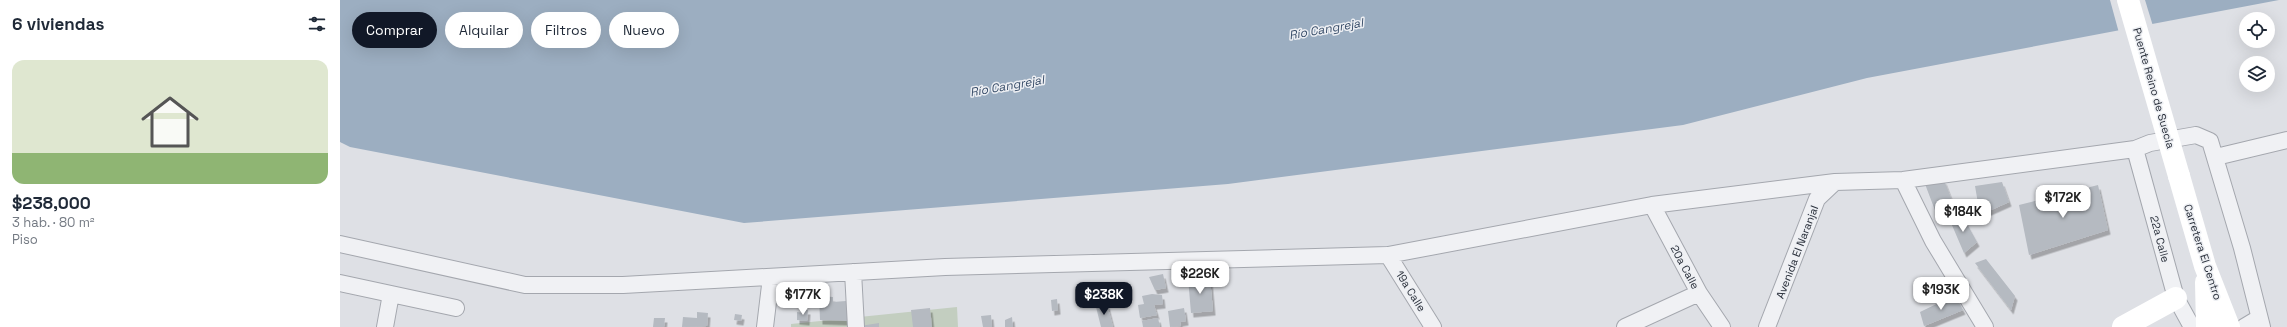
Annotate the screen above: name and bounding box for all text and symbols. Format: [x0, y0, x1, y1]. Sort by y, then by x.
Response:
chip: Comprar [352, 12, 437, 48]
chip: Alquilar [445, 12, 523, 48]
chip: Filtros [531, 12, 601, 48]
chip: Nuevo [609, 12, 679, 48]
map controls [2239, 12, 2275, 92]
button: locate [2239, 12, 2275, 48]
text: 6 viviendas [12, 13, 104, 35]
icon: filters [306, 13, 328, 35]
water label: Río Cangrejal [1288, 14, 1366, 43]
street label: Puente Reino de Suecia [2130, 26, 2178, 151]
button: layers [2239, 56, 2275, 92]
water label: Río Cangrejal [969, 71, 1047, 100]
icon: home [134, 86, 206, 158]
pin: $172K [2035, 185, 2091, 219]
text: $172K [2045, 189, 2081, 206]
text: $238,000 [12, 192, 91, 214]
pin: $184K [1935, 199, 1991, 233]
street label: Carretera El Centro [2181, 202, 2225, 302]
street label: Avenida El Naranjal [1773, 203, 1821, 301]
text: $184K [1944, 203, 1982, 220]
text: 3 hab. · 80 m² [12, 214, 95, 231]
street label: 22a Calle [2147, 214, 2173, 264]
text: Piso [12, 231, 38, 248]
street label: 20a Calle [1668, 242, 1702, 292]
pin: $226K [1172, 261, 1228, 295]
text: $226K [1180, 265, 1220, 282]
street label: 19a Calle [1393, 268, 1429, 314]
pin: $193K [1913, 277, 1969, 311]
text: $193K [1922, 281, 1960, 298]
pin: $177K [775, 282, 831, 316]
pin: $238K [1076, 282, 1132, 316]
text: $177K [785, 286, 821, 303]
text: $238K [1084, 286, 1124, 303]

